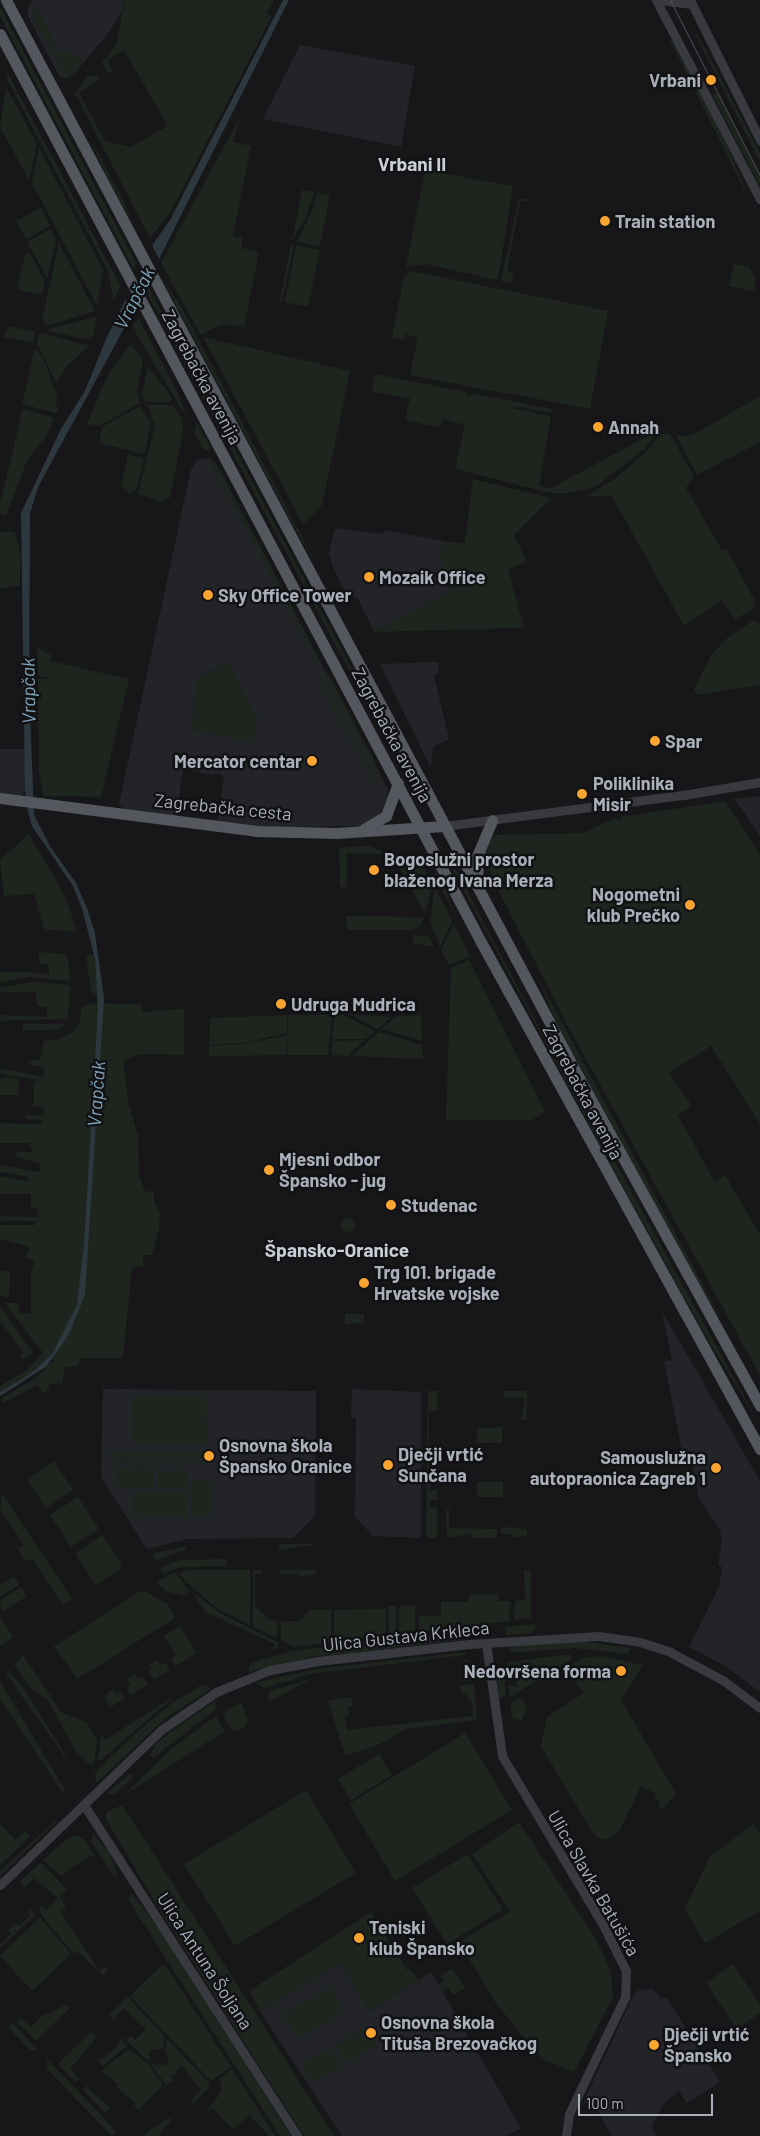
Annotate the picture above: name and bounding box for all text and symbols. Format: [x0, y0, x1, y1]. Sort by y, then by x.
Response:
place label: Vrbani [649, 69, 701, 91]
marker: Vrbani [705, 74, 717, 86]
district label: Vrbani II [378, 153, 446, 175]
place label: Train station [615, 210, 715, 232]
marker: Train station [599, 215, 611, 227]
water label: Vrapčak [109, 263, 159, 333]
street label: Zagrebačka avenija [157, 306, 247, 448]
place label: Annah [608, 416, 659, 438]
marker: Annah [592, 421, 604, 433]
place label: Mozaik Office [379, 566, 486, 588]
marker: Mozaik Office [363, 571, 375, 583]
place label: Sky Office Tower [218, 584, 351, 606]
marker: Sky Office Tower [202, 589, 214, 601]
water label: Vrapčak [16, 658, 40, 724]
street label: Zagrebačka avenija [347, 664, 437, 806]
place label: Spar [665, 730, 702, 752]
marker: Spar [649, 735, 661, 747]
place label: Mercator centar [174, 750, 302, 772]
marker: Mercator centar [306, 755, 318, 767]
place label: Poliklinika Misir [593, 773, 674, 816]
marker: Poliklinika Misir [575, 787, 589, 801]
street label: Zagrebačka cesta [153, 789, 293, 825]
place label: Bogoslužni prostor blaženog Ivana Merza [384, 849, 553, 892]
marker: Bogoslužni prostor blaženog Ivana Merza [368, 864, 380, 876]
place label: Nogometni klub Prečko [587, 884, 680, 926]
marker: Nogometni klub Prečko [684, 899, 696, 911]
place label: Udruga Mudrica [291, 993, 416, 1015]
marker: Udruga Mudrica [275, 998, 287, 1010]
street label: Zagrebačka avenija [538, 1021, 628, 1163]
water label: Vrapčak [82, 1060, 110, 1128]
place label: Mjesni odbor Špansko - jug [279, 1149, 386, 1192]
marker: Mjesni odbor Špansko - jug [263, 1164, 275, 1176]
place label: Studenac [401, 1194, 477, 1216]
marker: Studenac [385, 1199, 397, 1211]
district label: Špansko-Oranice [265, 1239, 409, 1261]
place label: Trg 101. brigade Hrvatske vojske [374, 1262, 500, 1304]
marker: Trg 101. brigade Hrvatske vojske [358, 1277, 370, 1289]
place label: Osnovna škola Špansko Oranice [219, 1435, 352, 1478]
place label: Dječji vrtić Sunčana [398, 1444, 483, 1486]
place label: Samouslužna autopraonica Zagreb 1 [530, 1447, 706, 1490]
marker: Osnovna škola Špansko Oranice [203, 1450, 215, 1462]
marker: Dječji vrtić Sunčana [382, 1459, 394, 1471]
marker: Samouslužna autopraonica Zagreb 1 [710, 1462, 722, 1474]
street label: Ulica Gustava Krkleca [322, 1617, 490, 1655]
place label: Nedovršena forma [464, 1660, 611, 1682]
marker: Nedovršena forma [615, 1665, 627, 1677]
street label: Ulica Slavka Batušića [543, 1806, 645, 1960]
street label: Ulica Antuna Šoljana [153, 1889, 257, 2033]
place label: Teniski klub Špansko [369, 1917, 475, 1960]
marker: Teniski klub Špansko [353, 1932, 365, 1944]
place label: Osnovna škola Tituša Brezovačkog [381, 2012, 537, 2054]
place label: Dječji vrtić Špansko [664, 2024, 749, 2066]
marker: Osnovna škola Tituša Brezovačkog [365, 2027, 377, 2039]
marker: Dječji vrtić Špansko [648, 2039, 660, 2051]
scale bar [580, 2084, 715, 2116]
text: 100 m [586, 2094, 624, 2112]

